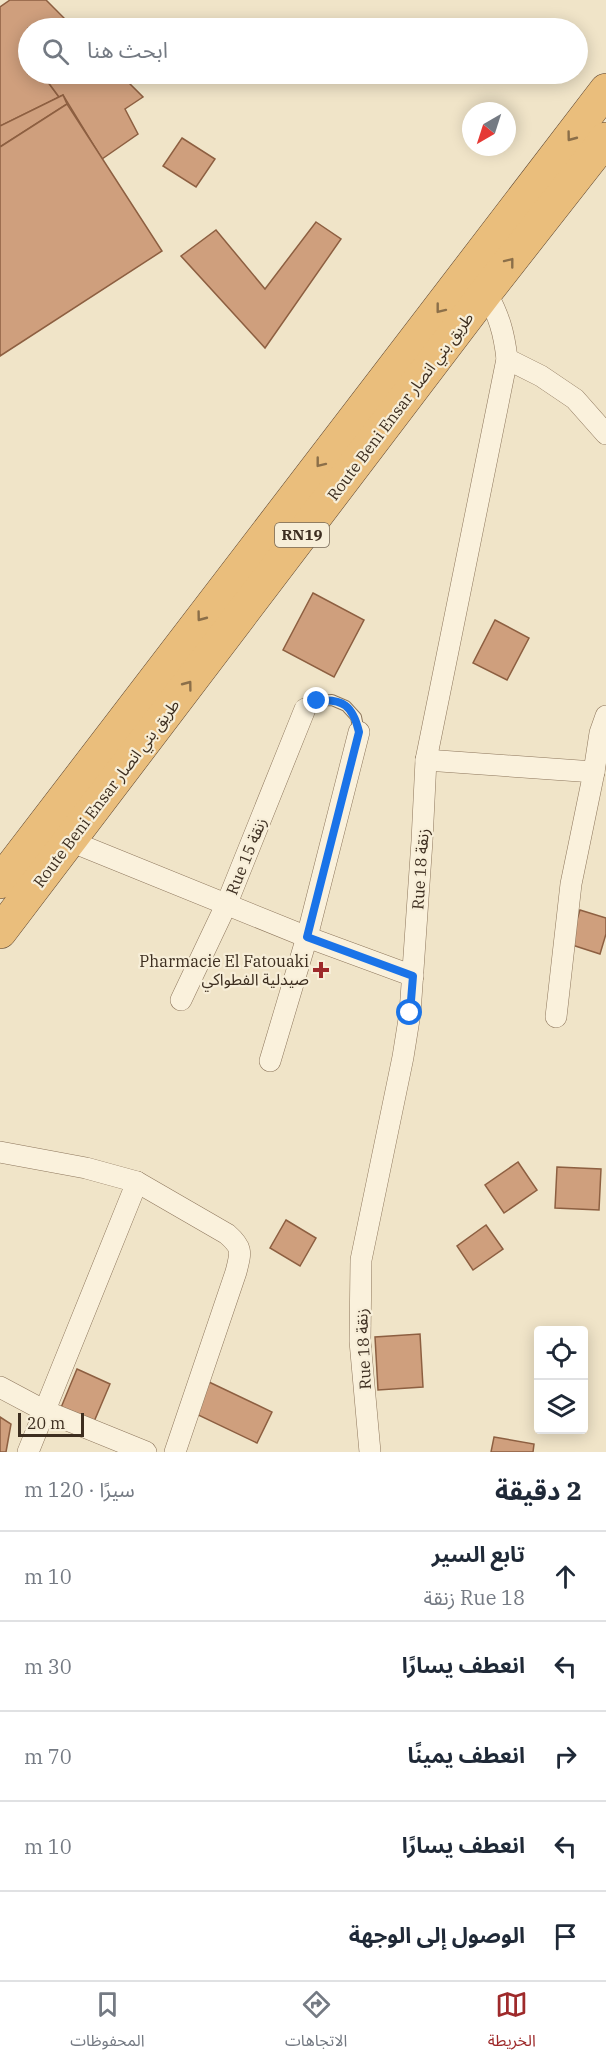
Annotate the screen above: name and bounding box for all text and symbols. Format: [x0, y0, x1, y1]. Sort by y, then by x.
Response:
search box [18, 18, 588, 84]
icon: search [39, 35, 72, 68]
text: ابحث هنا [87, 35, 168, 64]
north arrow [462, 102, 516, 156]
one-way arrow [567, 130, 578, 141]
one-way arrow [502, 258, 513, 269]
one-way arrow [436, 302, 447, 313]
street label: Route Beni Ensar طريق بني انصار [323, 308, 480, 506]
one-way arrow [317, 456, 328, 467]
road number: RN19 [275, 523, 329, 547]
one-way arrow [198, 611, 209, 622]
one-way arrow [181, 680, 192, 691]
route end [303, 687, 329, 713]
street label: Route Beni Ensar طريق بني انصار [29, 695, 186, 893]
street label: Rue 15 زنقة [222, 815, 270, 897]
street label: Rue 18 زنقة [407, 828, 433, 910]
place label: Pharmacie El Fatouaki صيدلية الفطواكي [139, 951, 309, 992]
marker: Pharmacie El Fatouaki صيدلية الفطواكي [314, 963, 328, 977]
route start [396, 999, 422, 1025]
street label: Rue 18 زنقة [351, 1308, 375, 1390]
map controls [534, 1326, 588, 1434]
button: locate [534, 1326, 588, 1380]
button: layers [534, 1380, 588, 1434]
scale bar [18, 1410, 84, 1438]
text: 20 m [27, 1413, 65, 1433]
text: 2 دقيقة [495, 1473, 582, 1507]
text: سيرًا · 120 m [24, 1476, 135, 1503]
text: تابع السير [432, 1539, 525, 1568]
icon: ahead [549, 1560, 582, 1593]
text: 10 m [24, 1563, 72, 1590]
text: Rue 18 زنقة [424, 1584, 525, 1611]
text: انعطف يسارًا [402, 1650, 525, 1679]
icon: left [549, 1650, 582, 1683]
text: 30 m [24, 1653, 72, 1680]
text: انعطف يمينًا [407, 1740, 525, 1769]
icon: right [549, 1740, 582, 1773]
text: 70 m [24, 1743, 72, 1770]
text: انعطف يسارًا [402, 1830, 525, 1859]
icon: left [549, 1830, 582, 1863]
text: 10 m [24, 1833, 72, 1860]
text: الوصول إلى الوجهة [349, 1920, 525, 1949]
icon: arrive [549, 1920, 582, 1953]
tab: المحفوظات [70, 1988, 144, 2058]
tab: الاتجاهات [285, 1988, 347, 2058]
tab: الخريطة [488, 1988, 536, 2058]

